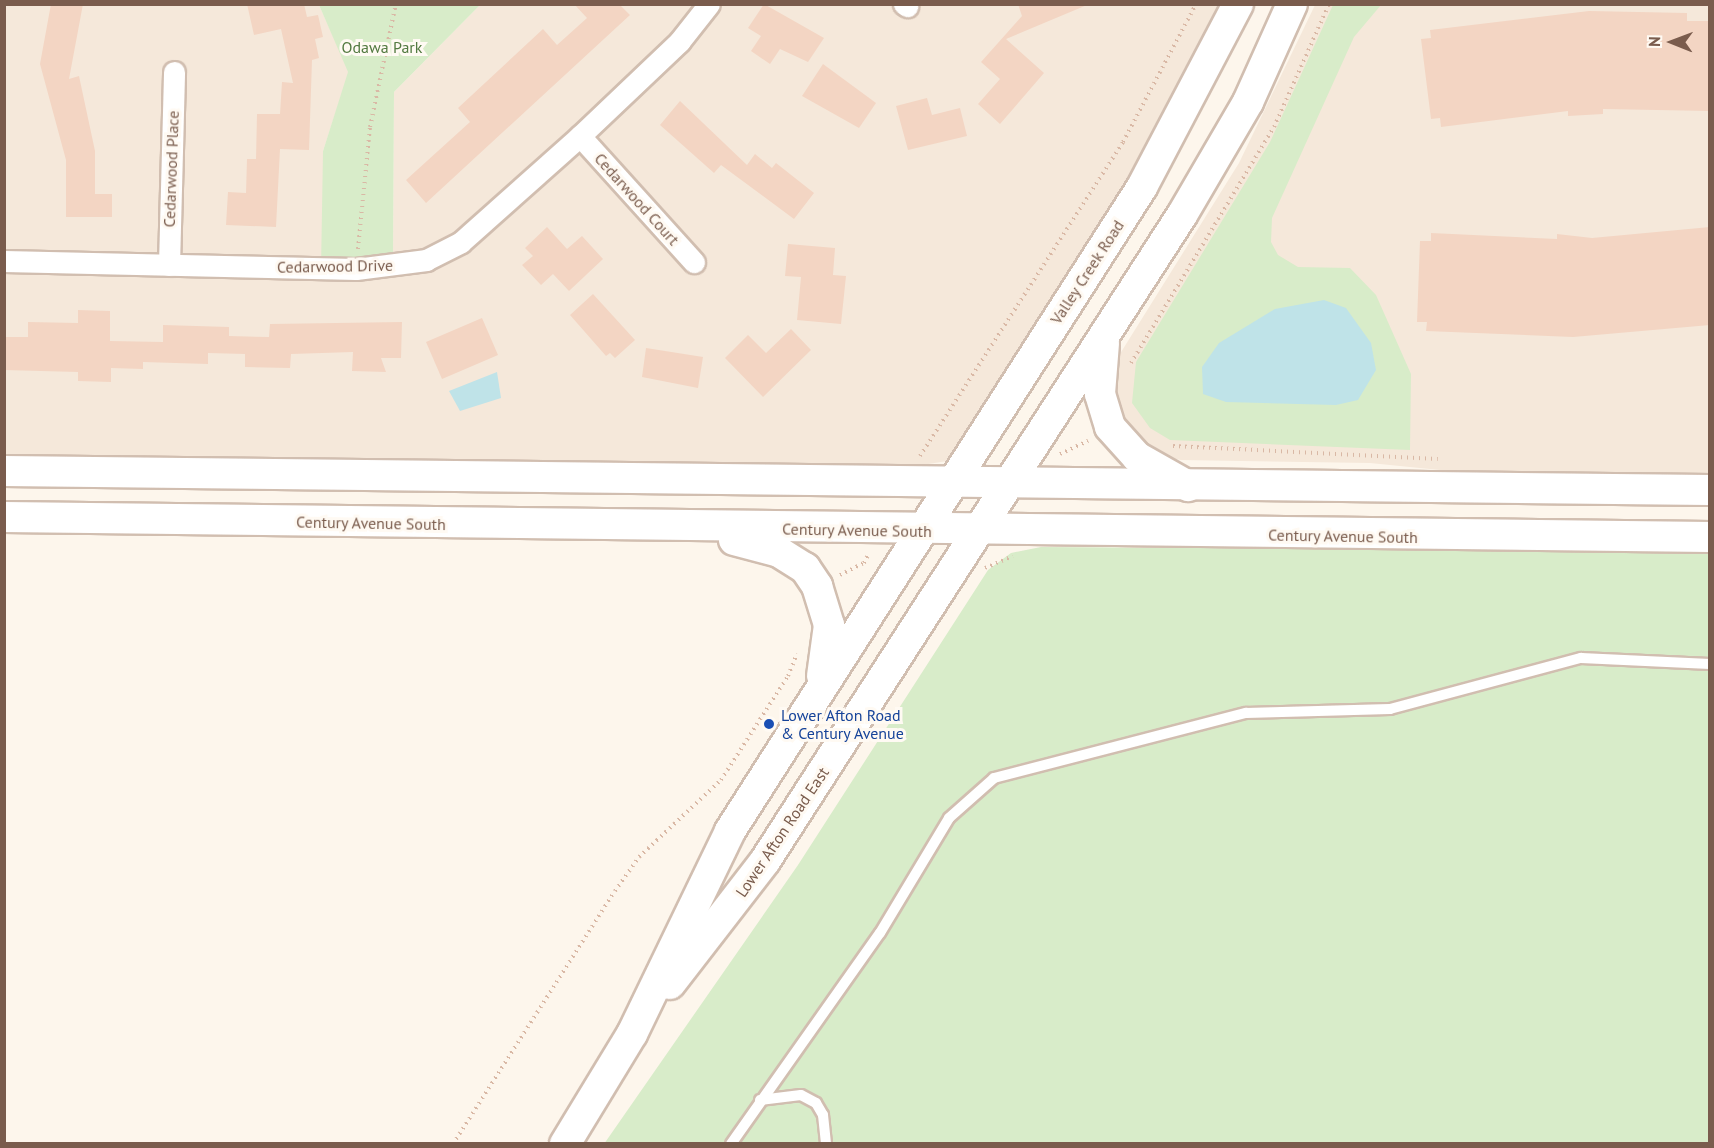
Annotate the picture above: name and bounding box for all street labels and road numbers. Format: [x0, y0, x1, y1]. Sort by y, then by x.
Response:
street label: Cedarwood Place [159, 110, 183, 228]
street label: Cedarwood Court [591, 149, 683, 249]
street label: Valley Creek Road [1046, 216, 1128, 328]
street label: Cedarwood Drive [277, 255, 393, 277]
street label: Century Avenue South [295, 512, 447, 534]
street label: Century Avenue South [781, 519, 933, 541]
street label: Century Avenue South [1267, 525, 1419, 547]
street label: Lower Afton Road East [731, 763, 833, 901]

